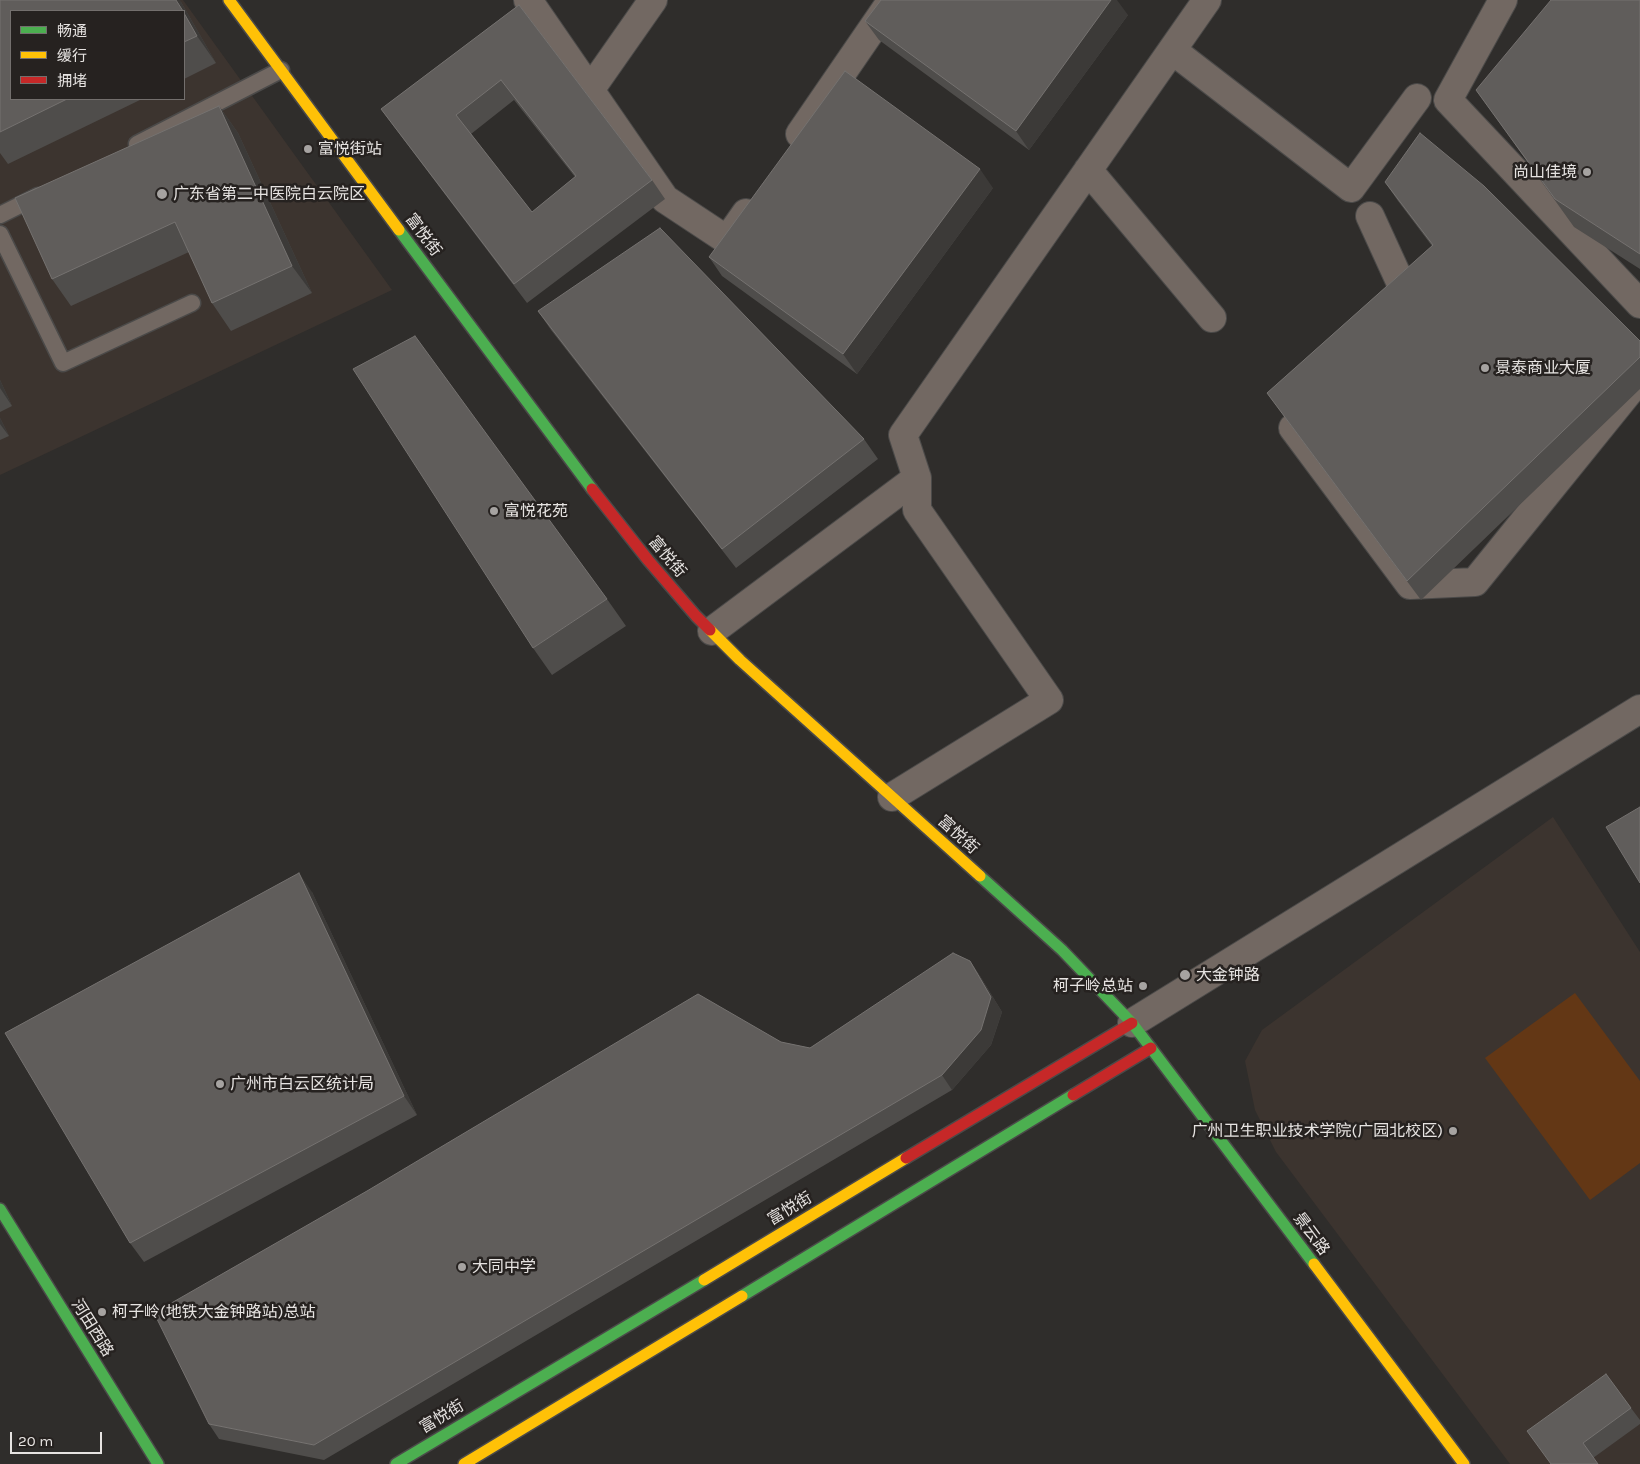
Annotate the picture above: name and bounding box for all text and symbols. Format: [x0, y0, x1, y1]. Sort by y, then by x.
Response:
legend [10, 10, 185, 100]
text: 畅通 [57, 22, 87, 40]
text: 缓行 [57, 47, 87, 65]
text: 拥堵 [57, 72, 87, 90]
place label: 富悦街站 [318, 139, 382, 159]
marker: 富悦街站 [302, 143, 314, 155]
place label: 尚山佳境 [1513, 162, 1577, 182]
marker: 尚山佳境 [1581, 166, 1593, 178]
place label: 广东省第二中医院白云院区 [173, 184, 365, 204]
marker: 广东省第二中医院白云院区 [155, 187, 169, 201]
street label: 富悦街 [401, 210, 445, 260]
place label: 景泰商业大厦 [1495, 358, 1591, 378]
marker: 景泰商业大厦 [1479, 362, 1491, 374]
place label: 富悦花苑 [504, 501, 568, 521]
marker: 富悦花苑 [488, 505, 500, 517]
street label: 富悦街 [644, 532, 690, 582]
street label: 富悦街 [934, 812, 982, 858]
place label: 大金钟路 [1196, 965, 1260, 985]
marker: 大金钟路 [1178, 968, 1192, 982]
place label: 柯子岭总站 [1053, 976, 1133, 996]
marker: 柯子岭总站 [1137, 980, 1149, 992]
place label: 广州市白云区统计局 [230, 1074, 374, 1094]
marker: 广州市白云区统计局 [214, 1078, 226, 1090]
place label: 广州卫生职业技术学院(广园北校区) [1192, 1121, 1443, 1141]
marker: 广州卫生职业技术学院(广园北校区) [1447, 1125, 1459, 1137]
street label: 富悦街 [764, 1188, 816, 1230]
street label: 景云路 [1289, 1209, 1333, 1259]
place label: 大同中学 [472, 1257, 536, 1277]
marker: 大同中学 [456, 1261, 468, 1273]
street label: 河田西路 [67, 1296, 117, 1360]
place label: 柯子岭(地铁大金钟路站)总站 [112, 1302, 315, 1322]
marker: 柯子岭(地铁大金钟路站)总站 [96, 1306, 108, 1318]
street label: 富悦街 [416, 1396, 468, 1438]
scale bar [12, 1422, 105, 1454]
text: 20 m [18, 1432, 53, 1450]

